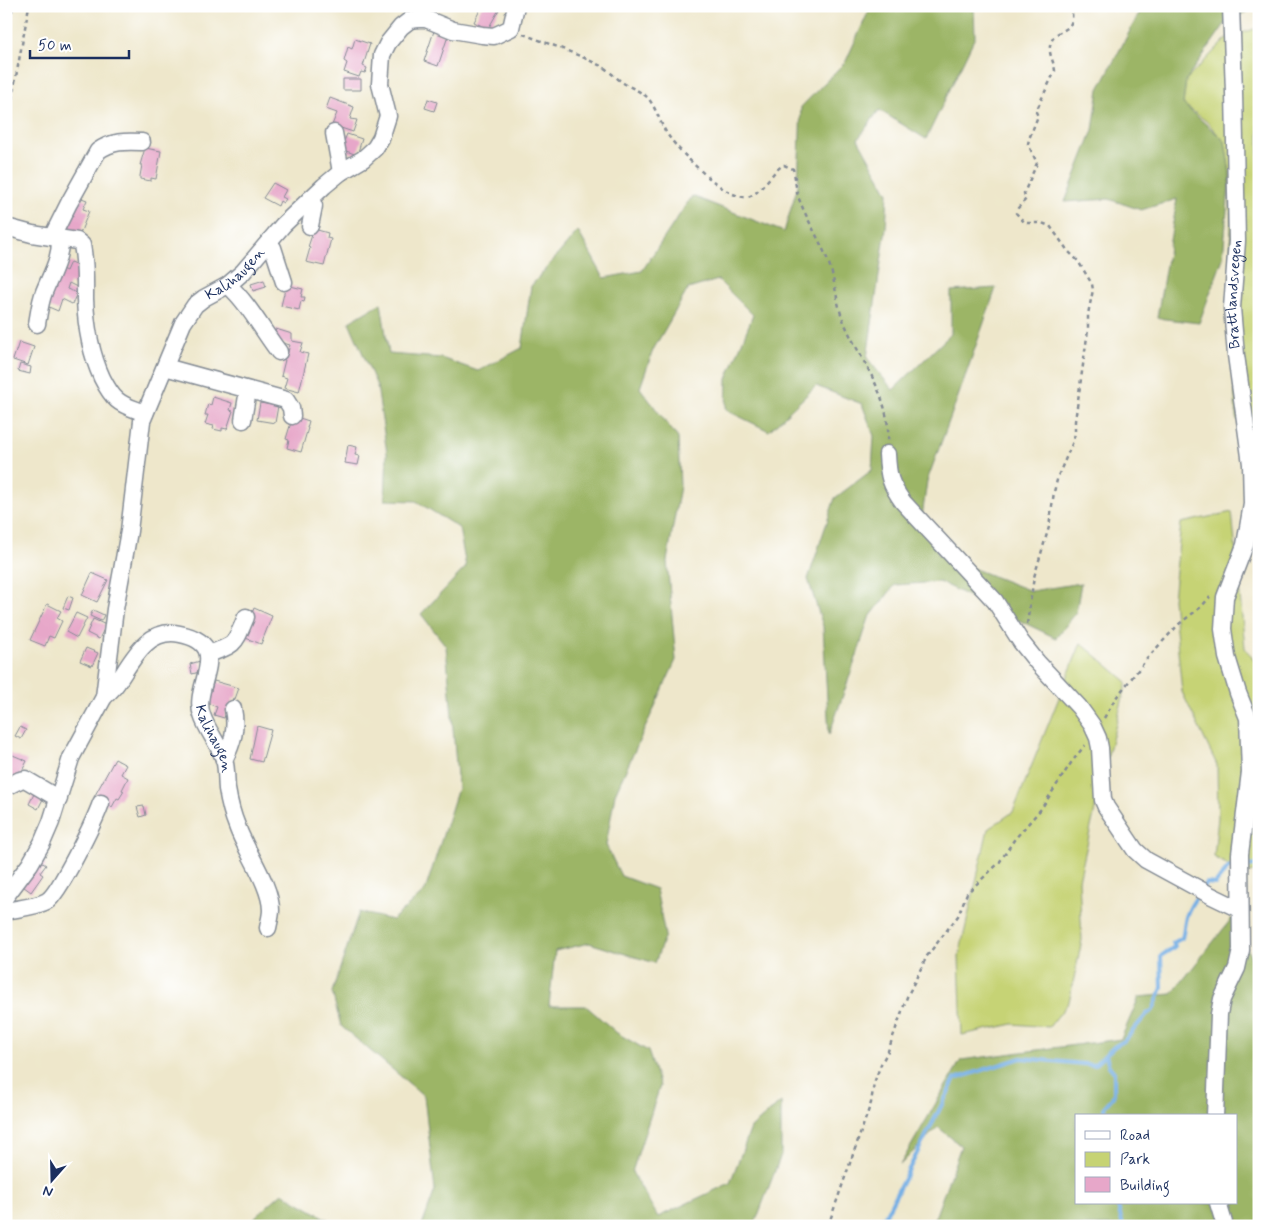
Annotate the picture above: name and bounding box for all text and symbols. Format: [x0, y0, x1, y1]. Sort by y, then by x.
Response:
scale bar [30, 28, 129, 60]
text: 50 m [38, 36, 72, 56]
street label: Brattlandsvegen [1222, 239, 1247, 350]
street label: Kalihaugen [202, 243, 270, 305]
street label: Kalihaugen [190, 703, 236, 774]
legend [1075, 1114, 1238, 1204]
text: Road [1120, 1126, 1150, 1146]
text: Park [1120, 1150, 1150, 1170]
north arrow [28, 1154, 78, 1204]
text: Building [1120, 1176, 1170, 1197]
text: N [40, 1181, 55, 1201]

